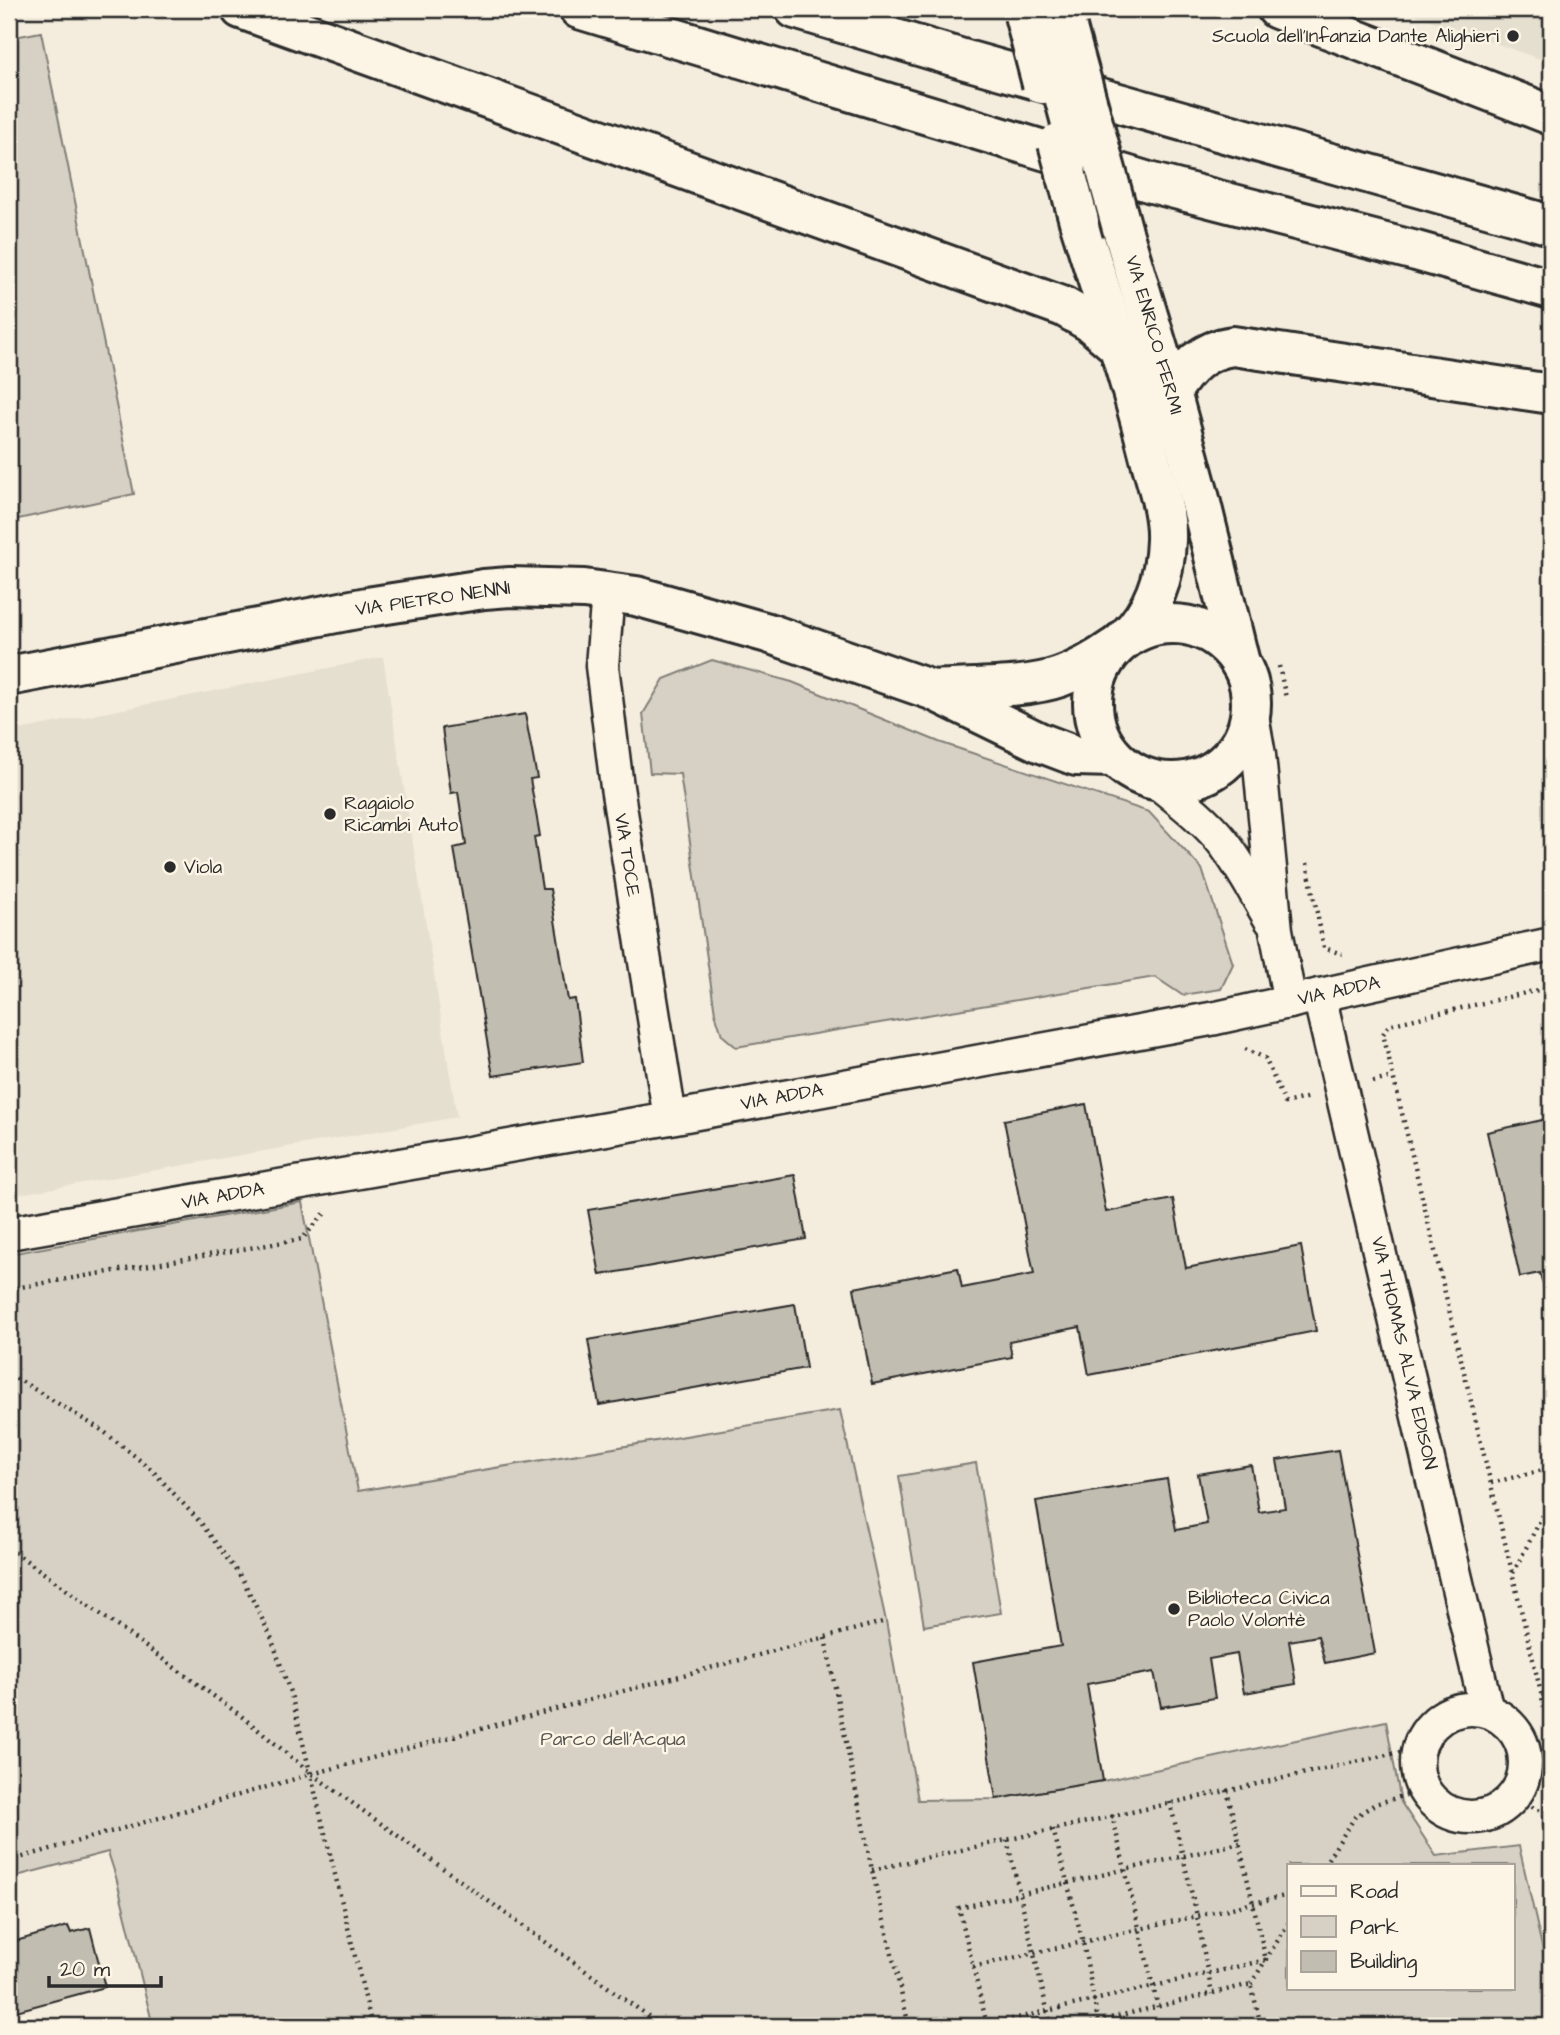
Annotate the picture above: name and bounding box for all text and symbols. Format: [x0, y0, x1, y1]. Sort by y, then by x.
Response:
place label: Scuola dell'Infanzia Dante Alighieri [1212, 23, 1499, 51]
marker: Scuola dell'Infanzia Dante Alighieri [1505, 28, 1521, 44]
street label: VIA ENRICO FERMI [1118, 252, 1190, 418]
street label: VIA PIETRO NENNI [354, 575, 512, 623]
place label: Ragaiolo Ricambi Auto [344, 790, 459, 839]
marker: Ragaiolo Ricambi Auto [322, 806, 338, 822]
street label: VIA TOCE [607, 811, 647, 899]
place label: Viola [184, 854, 222, 881]
marker: Viola [162, 859, 178, 875]
street label: VIA ADDA [1295, 969, 1383, 1013]
street label: VIA ADDA [739, 1076, 825, 1118]
street label: VIA ADDA [180, 1175, 266, 1217]
street label: VIA THOMAS ALVA EDISON [1364, 1234, 1444, 1472]
place label: Biblioteca Civica Paolo Volontè [1188, 1585, 1330, 1634]
marker: Biblioteca Civica Paolo Volontè [1166, 1601, 1182, 1617]
park label: Parco dell'Acqua [541, 1726, 686, 1753]
legend [1287, 1864, 1514, 1990]
text: Road [1350, 1877, 1398, 1906]
text: Park [1350, 1913, 1399, 1942]
scale bar [49, 1944, 161, 1988]
text: Building [1350, 1947, 1418, 1978]
text: 20 m [60, 1955, 111, 1984]

